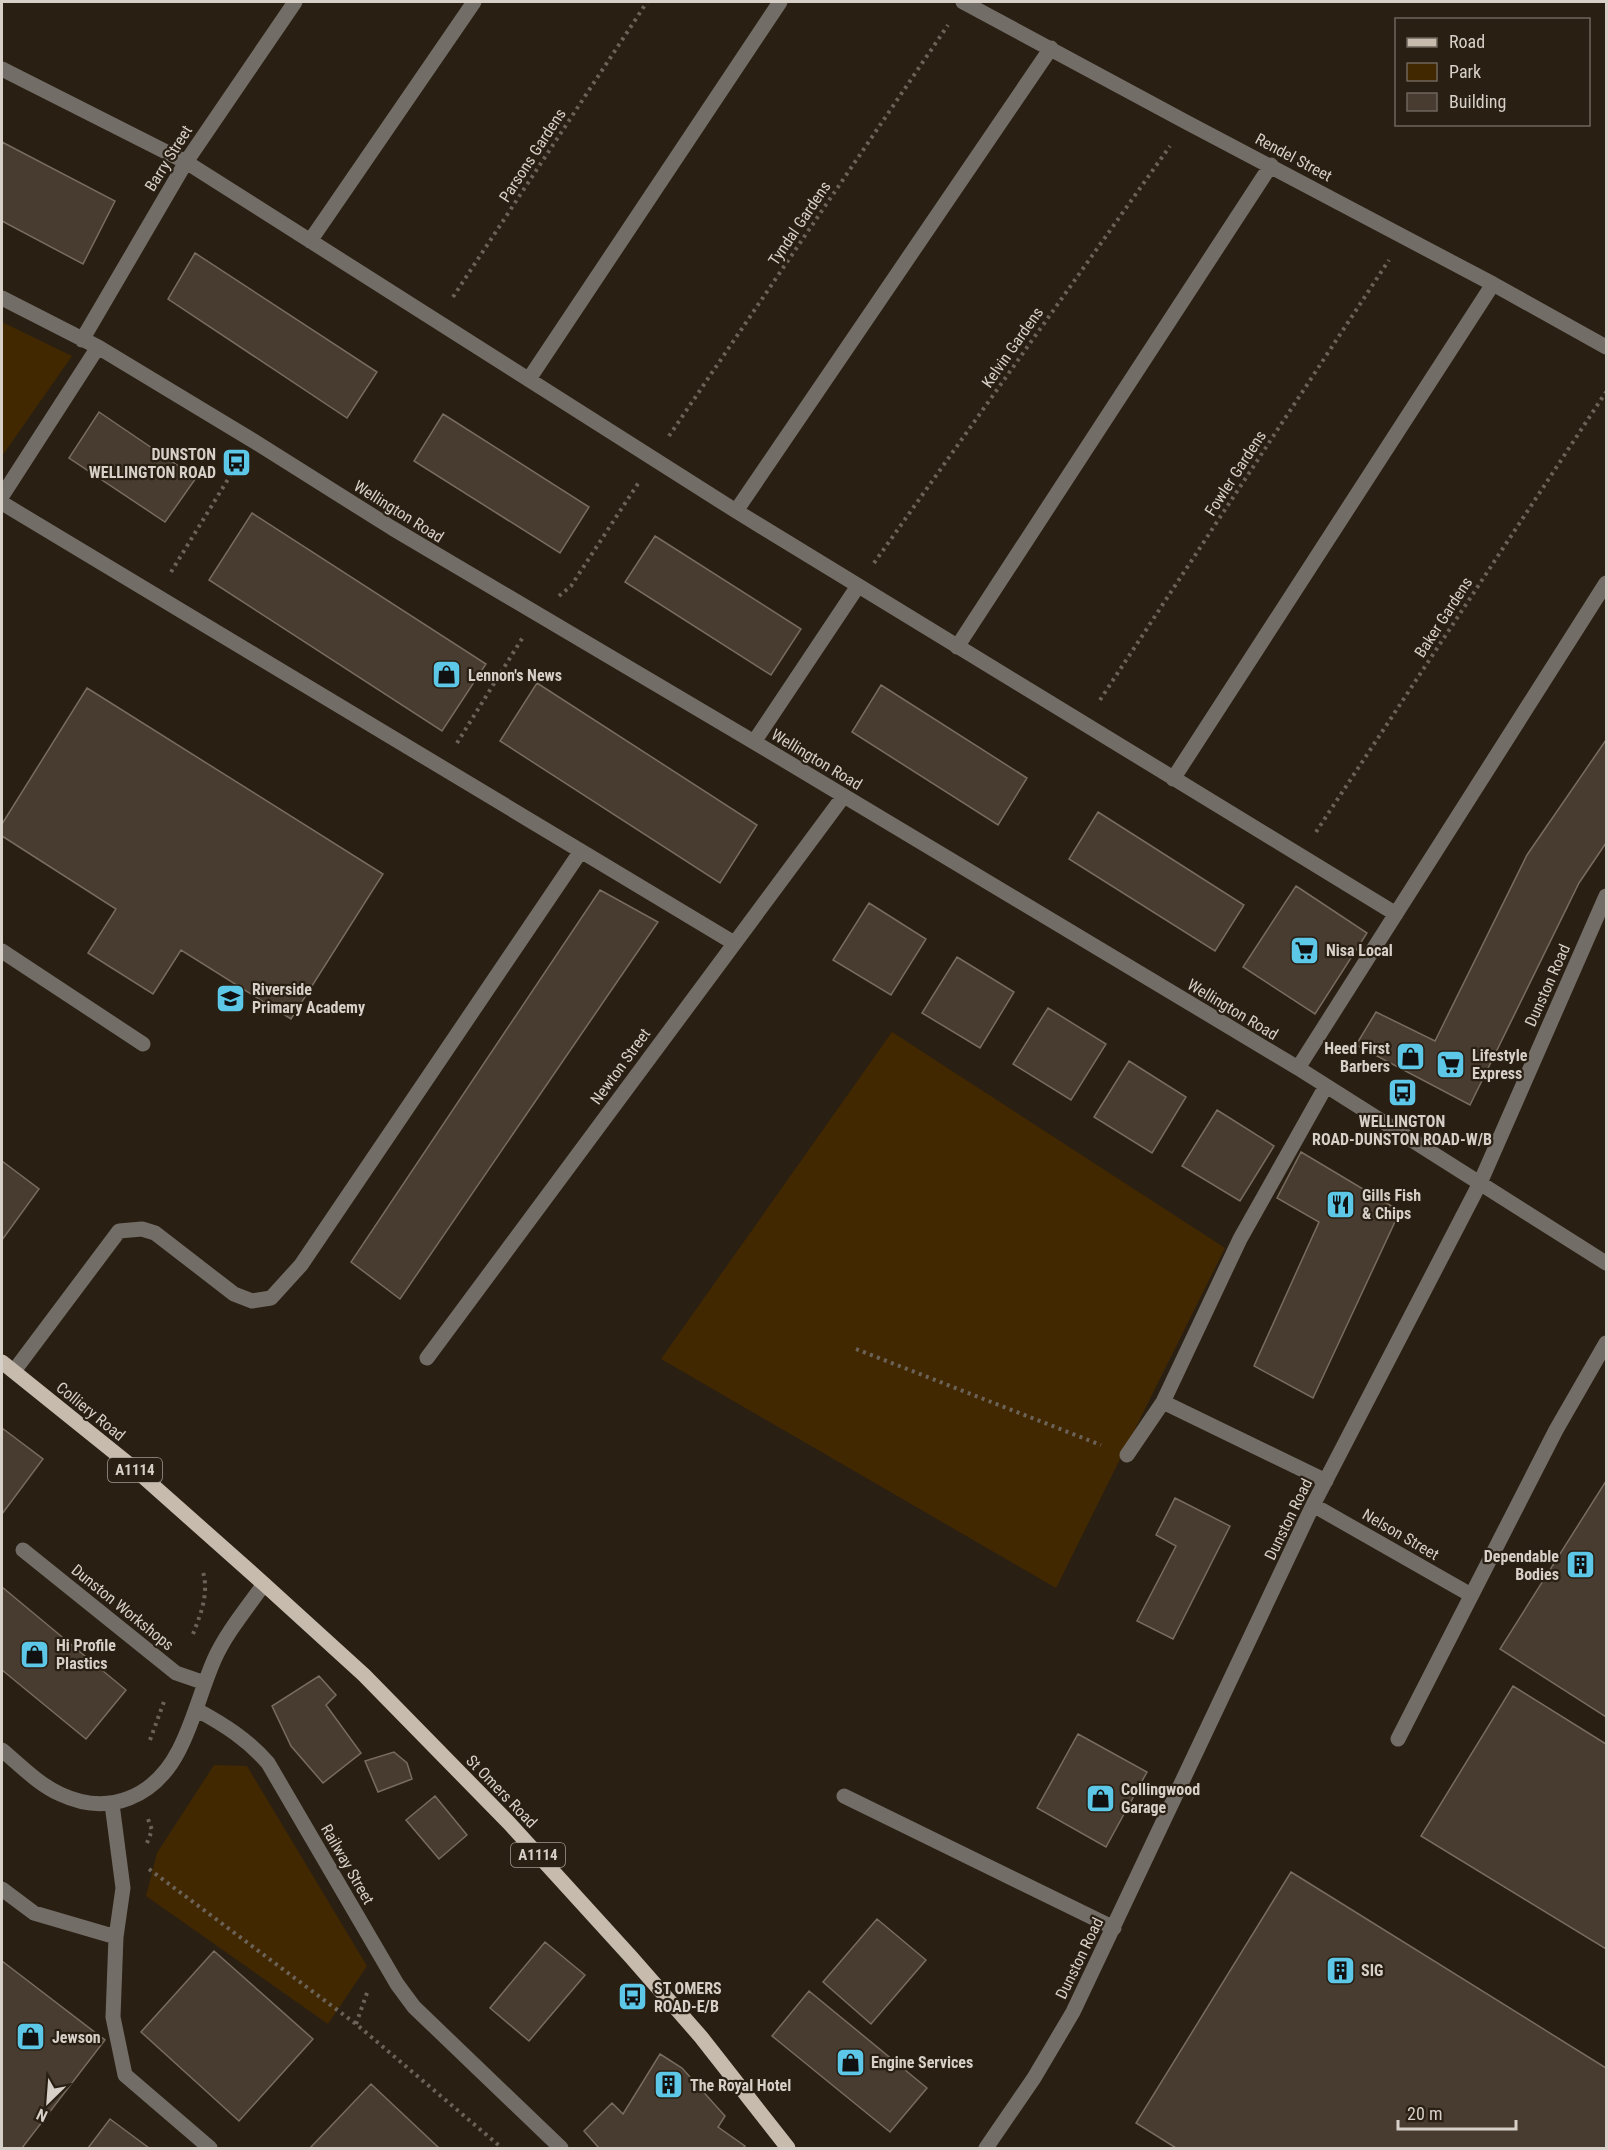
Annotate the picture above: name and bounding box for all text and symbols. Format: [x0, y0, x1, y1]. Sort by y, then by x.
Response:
legend [1395, 18, 1590, 126]
text: Road [1449, 31, 1485, 52]
text: Park [1449, 61, 1481, 82]
text: Building [1449, 91, 1506, 112]
street label: Parsons Gardens [495, 105, 570, 206]
street label: Barry Street [141, 122, 196, 195]
street label: Rendel Street [1252, 129, 1336, 186]
street label: Tyndal Gardens [764, 178, 835, 269]
street label: Kelvin Gardens [978, 303, 1047, 391]
street label: Fowler Gardens [1201, 427, 1270, 520]
place label: DUNSTON WELLINGTON ROAD [89, 445, 216, 482]
bus stop icon: DUNSTON WELLINGTON ROAD [221, 447, 253, 479]
street label: Wellington Road [350, 476, 447, 547]
street label: Baker Gardens [1410, 574, 1476, 661]
shop icon: Lennon's News [431, 659, 463, 691]
place label: Lennon's News [468, 666, 562, 685]
street label: Wellington Road [768, 725, 865, 794]
supermarket icon: Nisa Local [1289, 934, 1321, 966]
place label: Nisa Local [1326, 941, 1393, 960]
street label: Dunston Road [1521, 941, 1574, 1029]
street label: Wellington Road [1184, 975, 1281, 1044]
place label: Riverside Primary Academy [252, 980, 365, 1017]
school or university icon: Riverside Primary Academy [215, 982, 247, 1014]
street label: Newton Street [586, 1024, 654, 1108]
place label: Heed First Barbers [1324, 1039, 1390, 1076]
shop icon: Heed First Barbers [1395, 1041, 1427, 1073]
place label: Lifestyle Express [1472, 1046, 1528, 1083]
supermarket icon: Lifestyle Express [1435, 1048, 1467, 1080]
bus stop icon: WELLINGTON ROAD-DUNSTON ROAD-W/B [1386, 1077, 1418, 1109]
place label: WELLINGTON ROAD-DUNSTON ROAD-W/B [1312, 1112, 1492, 1149]
place label: Gills Fish & Chips [1362, 1186, 1421, 1223]
restaurant icon: Gills Fish & Chips [1325, 1188, 1357, 1220]
street label: Colliery Road [52, 1378, 129, 1445]
road number: A1114 [108, 1458, 162, 1482]
street label: Dunston Road [1261, 1475, 1316, 1563]
street label: Nelson Street [1359, 1505, 1443, 1564]
place label: Dependable Bodies [1484, 1547, 1559, 1584]
building icon: Dependable Bodies [1564, 1549, 1596, 1581]
street label: Dunston Workshops [68, 1560, 178, 1654]
place label: Hi Profile Plastics [56, 1636, 116, 1673]
shop icon: Hi Profile Plastics [19, 1638, 51, 1670]
street label: St Omers Road [462, 1751, 541, 1832]
place label: Collingwood Garage [1121, 1780, 1200, 1817]
shop icon: Collingwood Garage [1084, 1782, 1116, 1814]
street label: Railway Street [317, 1821, 378, 1908]
road number: A1114 [511, 1843, 565, 1867]
street label: Dunston Road [1052, 1914, 1107, 2002]
building icon: SIG [1324, 1954, 1356, 1986]
place label: SIG [1361, 1961, 1383, 1980]
place label: ST OMERS ROAD-E/B [654, 1979, 722, 2016]
bus stop icon: ST OMERS ROAD-E/B [617, 1981, 649, 2013]
shop icon: Jewson [15, 2021, 47, 2053]
place label: Jewson [52, 2028, 101, 2047]
shop icon: Engine Services [834, 2046, 866, 2078]
place label: Engine Services [871, 2053, 973, 2072]
building icon: The Royal Hotel [653, 2069, 685, 2101]
north arrow [18, 2072, 78, 2132]
place label: The Royal Hotel [690, 2076, 791, 2095]
scale bar [1398, 2093, 1516, 2131]
text: 20 m [1407, 2103, 1442, 2124]
text: N [33, 2104, 50, 2126]

